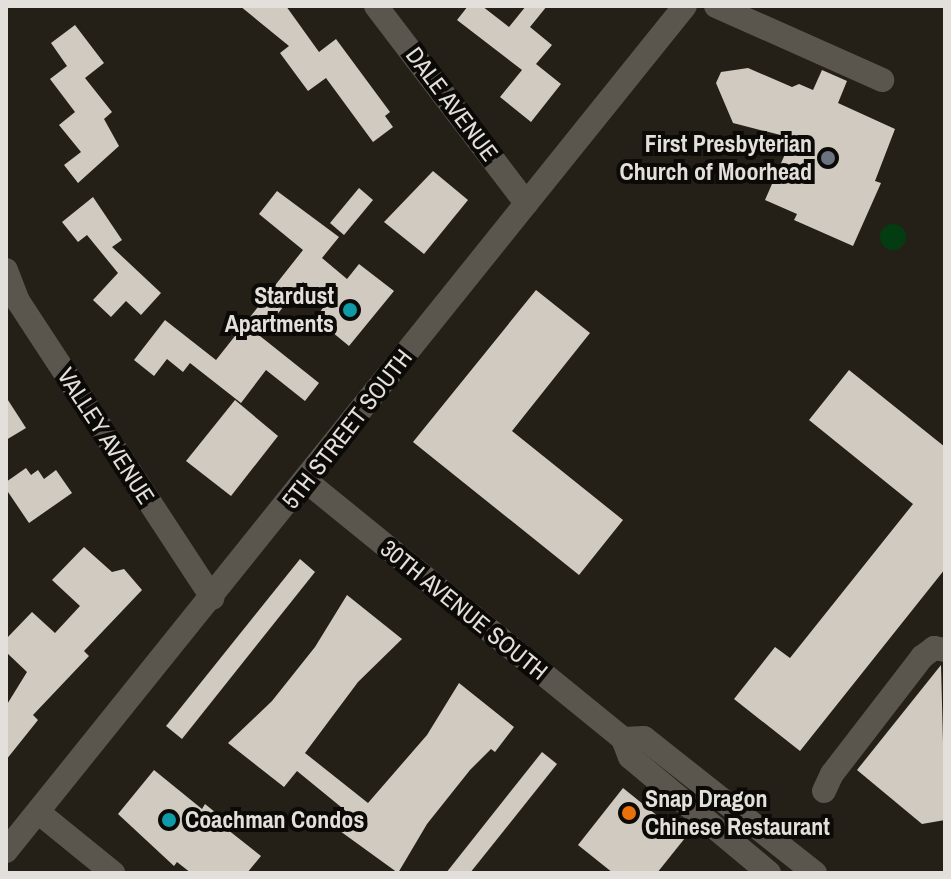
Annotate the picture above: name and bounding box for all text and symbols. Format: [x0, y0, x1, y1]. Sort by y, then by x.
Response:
street label: DALE AVENUE [399, 41, 505, 167]
place label: First Presbyterian Church of Moorhead [620, 130, 812, 186]
marker: First Presbyterian Church of Moorhead [819, 149, 837, 167]
place label: Stardust Apartments [225, 282, 334, 338]
marker: Stardust Apartments [341, 301, 359, 319]
street label: 5TH STREET SOUTH [276, 343, 418, 515]
street label: VALLEY AVENUE [51, 362, 161, 510]
street label: 30TH AVENUE SOUTH [374, 534, 554, 686]
place label: Snap Dragon Chinese Restaurant [645, 785, 830, 841]
marker: Snap Dragon Chinese Restaurant [620, 804, 638, 822]
place label: Coachman Condos [185, 806, 364, 834]
marker: Coachman Condos [160, 811, 178, 829]

